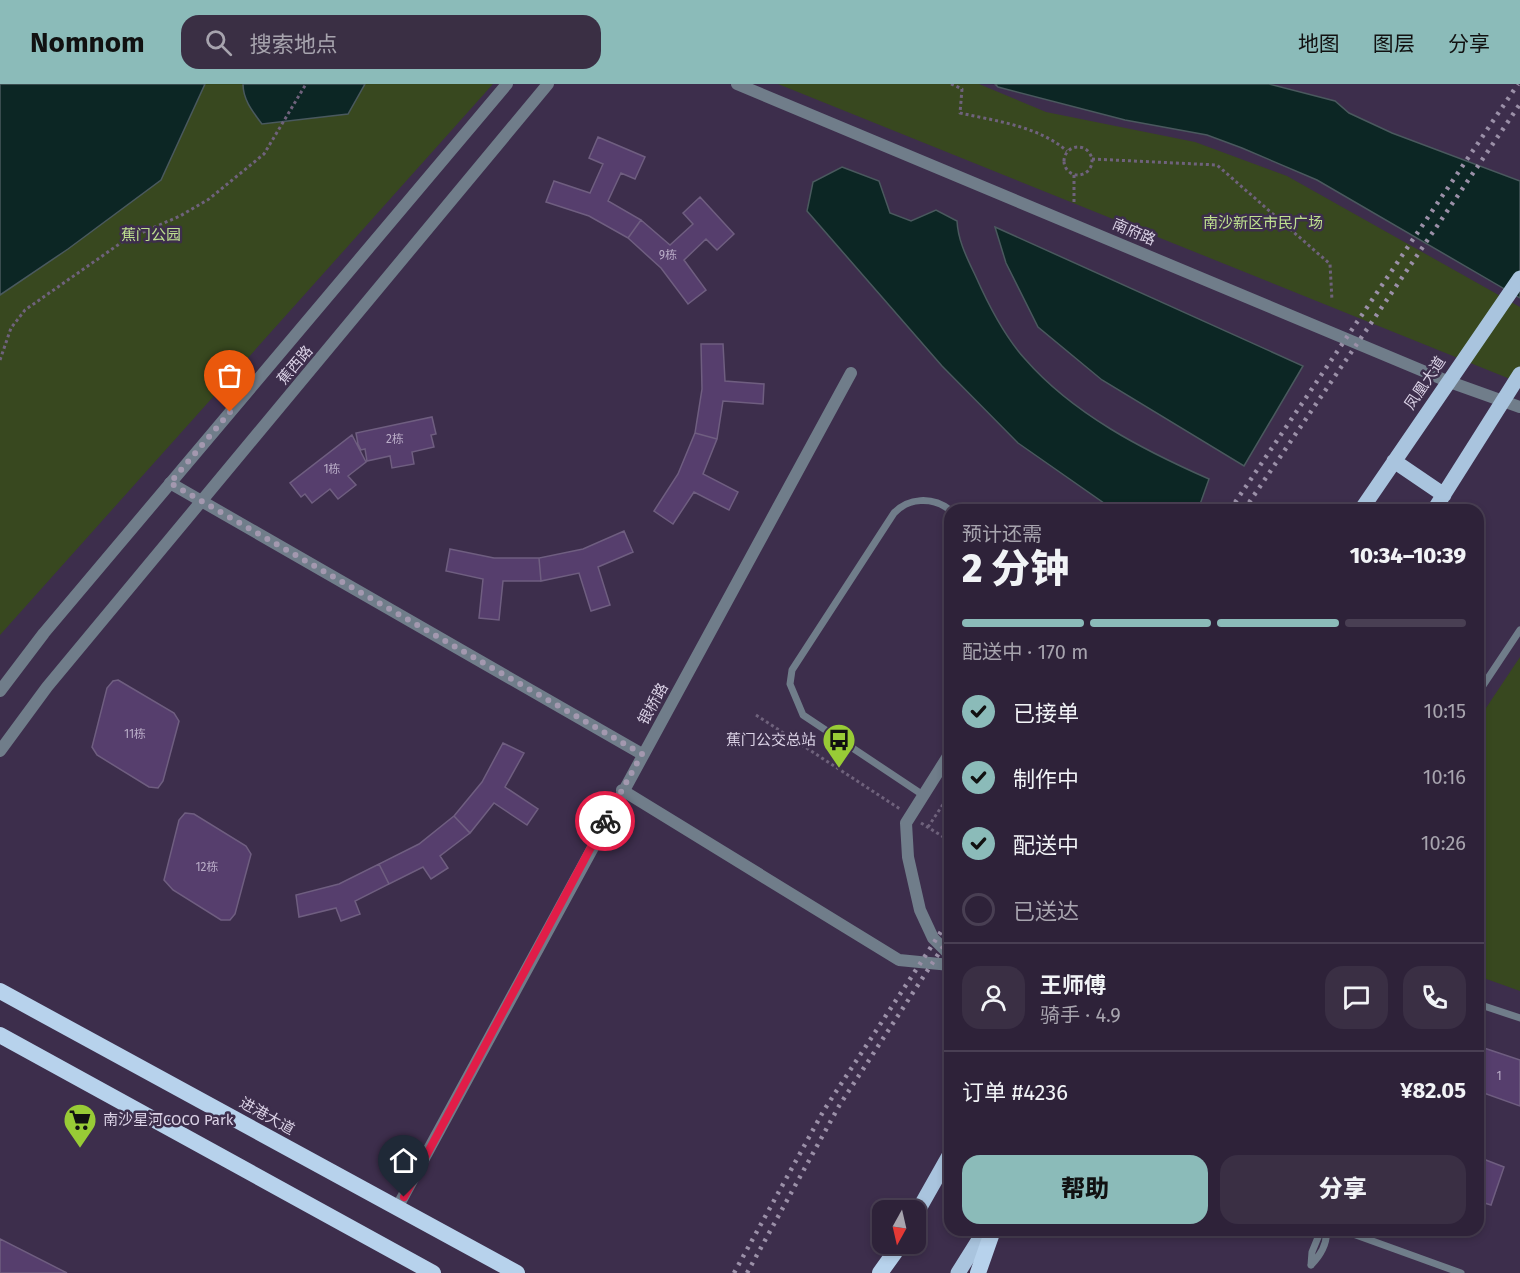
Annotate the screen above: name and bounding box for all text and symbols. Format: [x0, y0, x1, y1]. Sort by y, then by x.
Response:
search box [181, 15, 601, 69]
text: Nomnom [30, 26, 145, 59]
icon: search [202, 26, 235, 59]
text: 搜索地点 [250, 31, 338, 58]
text: 地图 [1298, 31, 1340, 57]
text: 图层 [1373, 31, 1415, 57]
text: 分享 [1448, 31, 1490, 57]
park label: 南沙新区市民广场 [1203, 214, 1323, 232]
street label: 南府路 [1110, 215, 1158, 249]
park label: 蕉门公园 [121, 226, 181, 244]
house number: 9栋 [659, 248, 677, 262]
street label: 蕉西路 [274, 342, 316, 388]
pin [204, 350, 255, 412]
street label: 凤凰大道 [1401, 353, 1449, 413]
icon: bag [213, 359, 246, 392]
house number: 2栋 [386, 432, 404, 446]
house number: 1栋 [323, 462, 341, 476]
text: 预计还需 [962, 522, 1042, 546]
text: 10:34–10:39 [1350, 542, 1466, 569]
text: 2 分钟 [962, 546, 1069, 592]
text: 配送中 · 170 m [962, 640, 1088, 664]
street label: 银桥路 [634, 680, 672, 728]
icon: check [962, 695, 995, 728]
text: 10:15 [1424, 699, 1466, 723]
text: 已接单 [1013, 700, 1079, 727]
bus stop icon: 蕉门公交总站 [821, 722, 857, 769]
house number: 11栋 [124, 727, 146, 741]
place label: 蕉门公交总站 [726, 731, 816, 749]
icon: check [962, 761, 995, 794]
text: 10:16 [1423, 765, 1466, 789]
text: 制作中 [1013, 766, 1079, 793]
courier [575, 791, 635, 851]
icon: bike [589, 805, 622, 838]
icon: check [962, 827, 995, 860]
text: 10:26 [1421, 831, 1466, 855]
text: 配送中 [1013, 832, 1079, 859]
house number: 12栋 [195, 860, 219, 874]
text: 已送达 [1013, 898, 1079, 925]
button: person [962, 966, 1025, 1029]
button: chat [1325, 966, 1388, 1029]
button: phone [1403, 966, 1466, 1029]
text: 王师傅 [1040, 972, 1106, 999]
text: 骑手 · 4.9 [1040, 1003, 1121, 1027]
house number: 1 [1496, 1069, 1502, 1083]
text: ¥82.05 [1400, 1077, 1466, 1104]
text: 订单 #4236 [962, 1079, 1068, 1106]
street label: 进港大道 [236, 1094, 298, 1138]
supermarket icon: 南沙星河COCO Park [62, 1102, 98, 1149]
place label: 南沙星河COCO Park [103, 1111, 234, 1129]
pin [378, 1135, 429, 1197]
icon: home [387, 1144, 420, 1177]
button: 帮助 [962, 1155, 1208, 1224]
button: 分享 [1220, 1155, 1466, 1224]
north arrow [872, 1200, 926, 1254]
map controls [872, 1200, 926, 1254]

